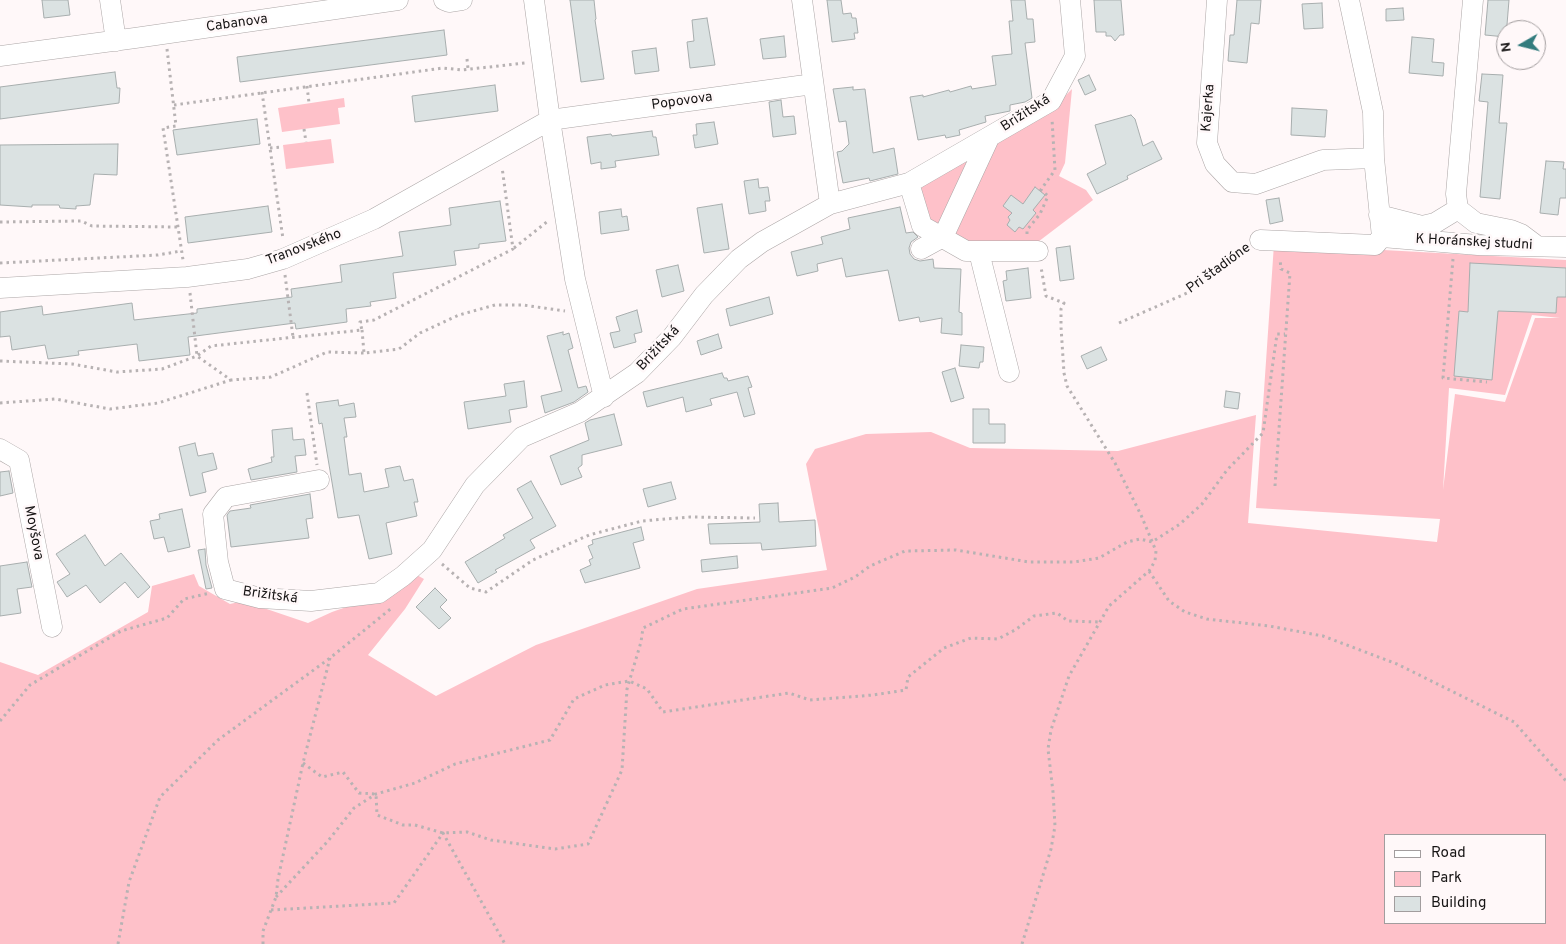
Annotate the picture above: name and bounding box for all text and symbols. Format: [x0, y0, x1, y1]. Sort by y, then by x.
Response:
street label: Cabanova [205, 11, 269, 37]
north arrow [1496, 20, 1546, 70]
text: N [1498, 41, 1516, 53]
street label: Kajerka [1199, 84, 1219, 132]
street label: Popovova [650, 89, 714, 115]
street label: Brižitská [998, 92, 1054, 136]
street label: Tranovského [264, 226, 344, 270]
street label: K Horánskej studni [1415, 232, 1533, 254]
street label: Pri štadióne [1184, 240, 1254, 298]
street label: Brižitská [634, 323, 684, 375]
street label: Moyšova [20, 504, 46, 562]
street label: Brižitská [241, 584, 299, 608]
legend [1384, 834, 1546, 924]
text: Road [1431, 844, 1466, 863]
text: Park [1431, 869, 1462, 888]
text: Building [1431, 894, 1486, 913]

